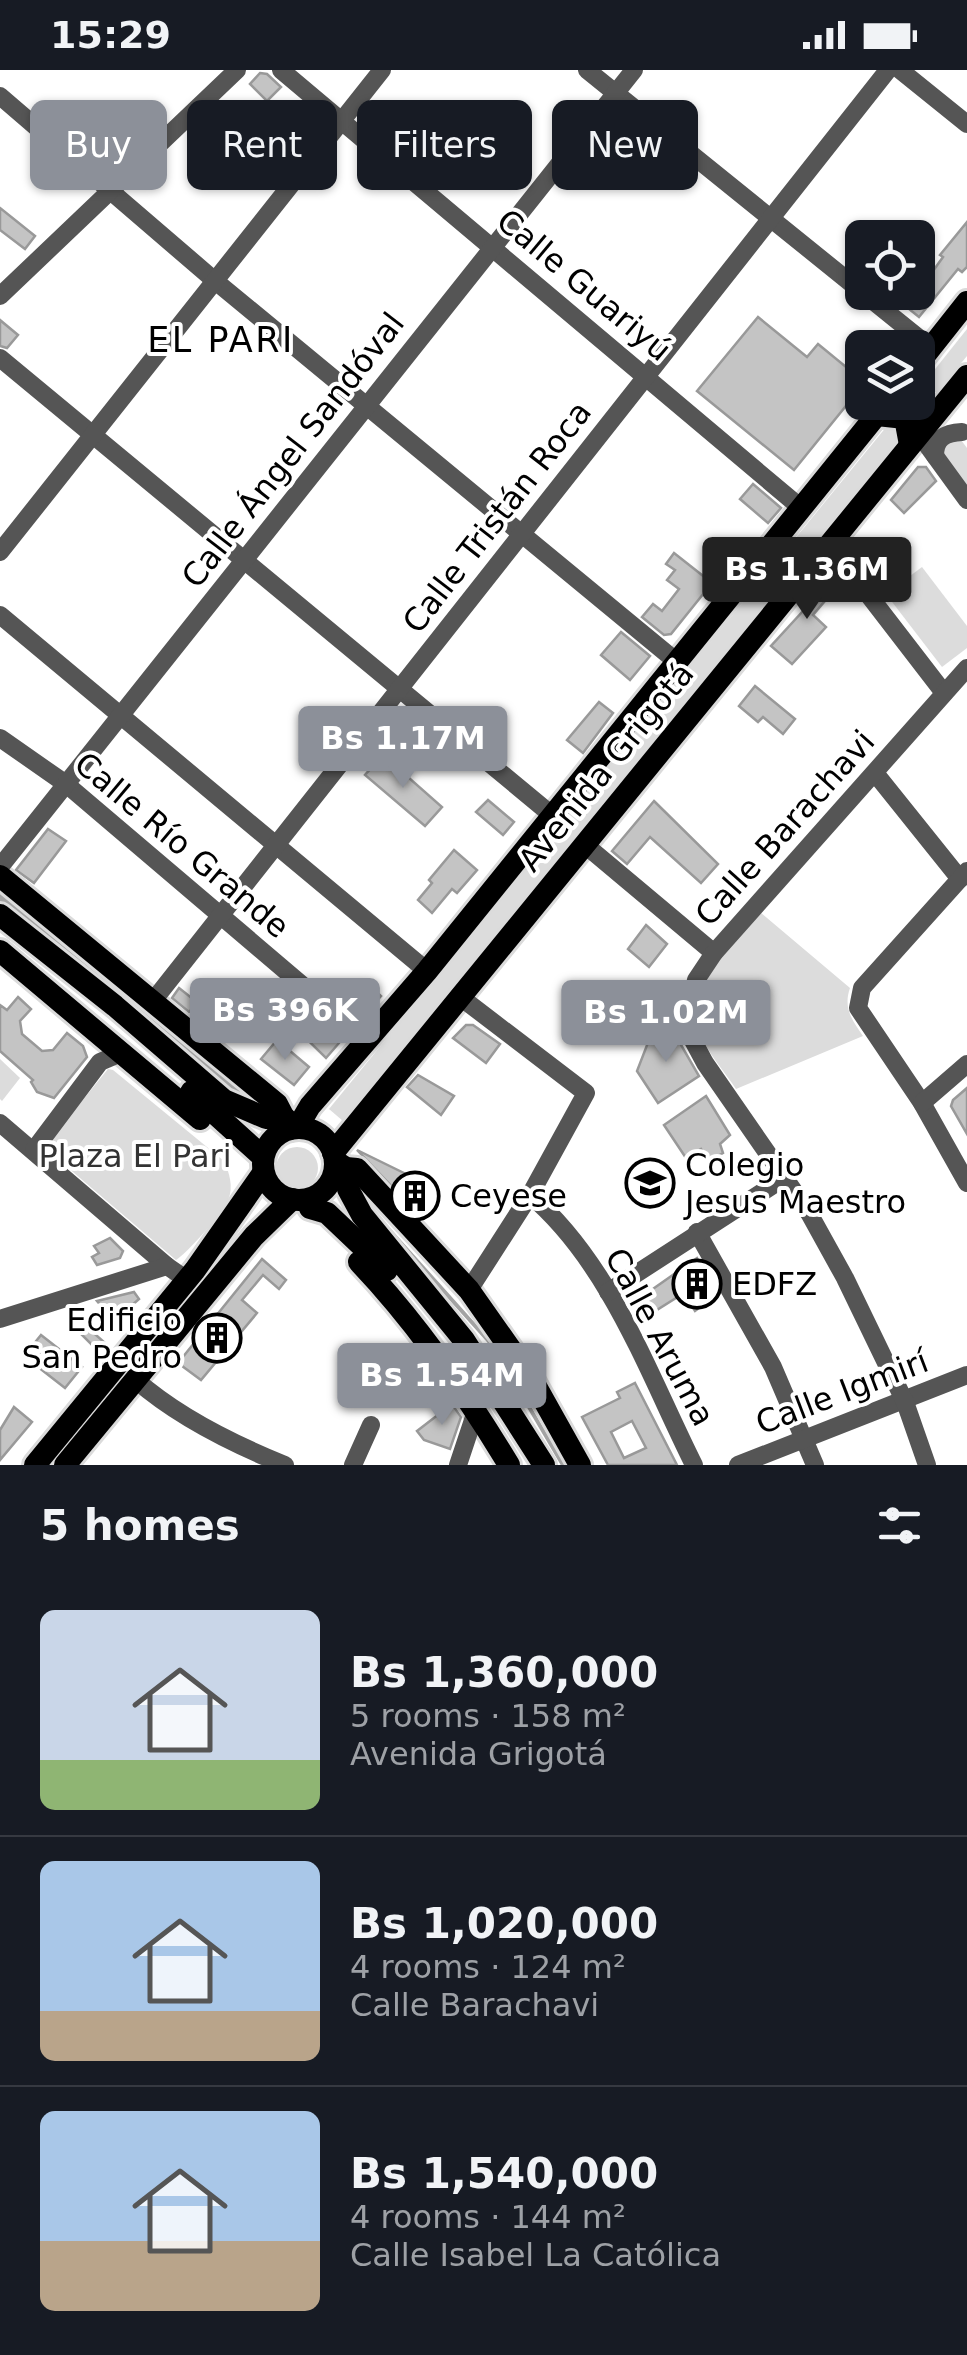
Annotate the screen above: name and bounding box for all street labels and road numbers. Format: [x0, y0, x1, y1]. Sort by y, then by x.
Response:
street label: Calle Guariyú [489, 201, 679, 369]
street label: Calle Ángel Sandóval [174, 305, 412, 595]
street label: Calle Tristán Roca [395, 394, 599, 640]
street label: Avenida Grigotá [510, 655, 702, 879]
street label: Calle Barachavi [687, 723, 883, 933]
street label: Calle Río Grande [67, 744, 297, 946]
street label: Calle Aruma [597, 1242, 723, 1432]
street label: Calle Igmirí [750, 1341, 935, 1442]

